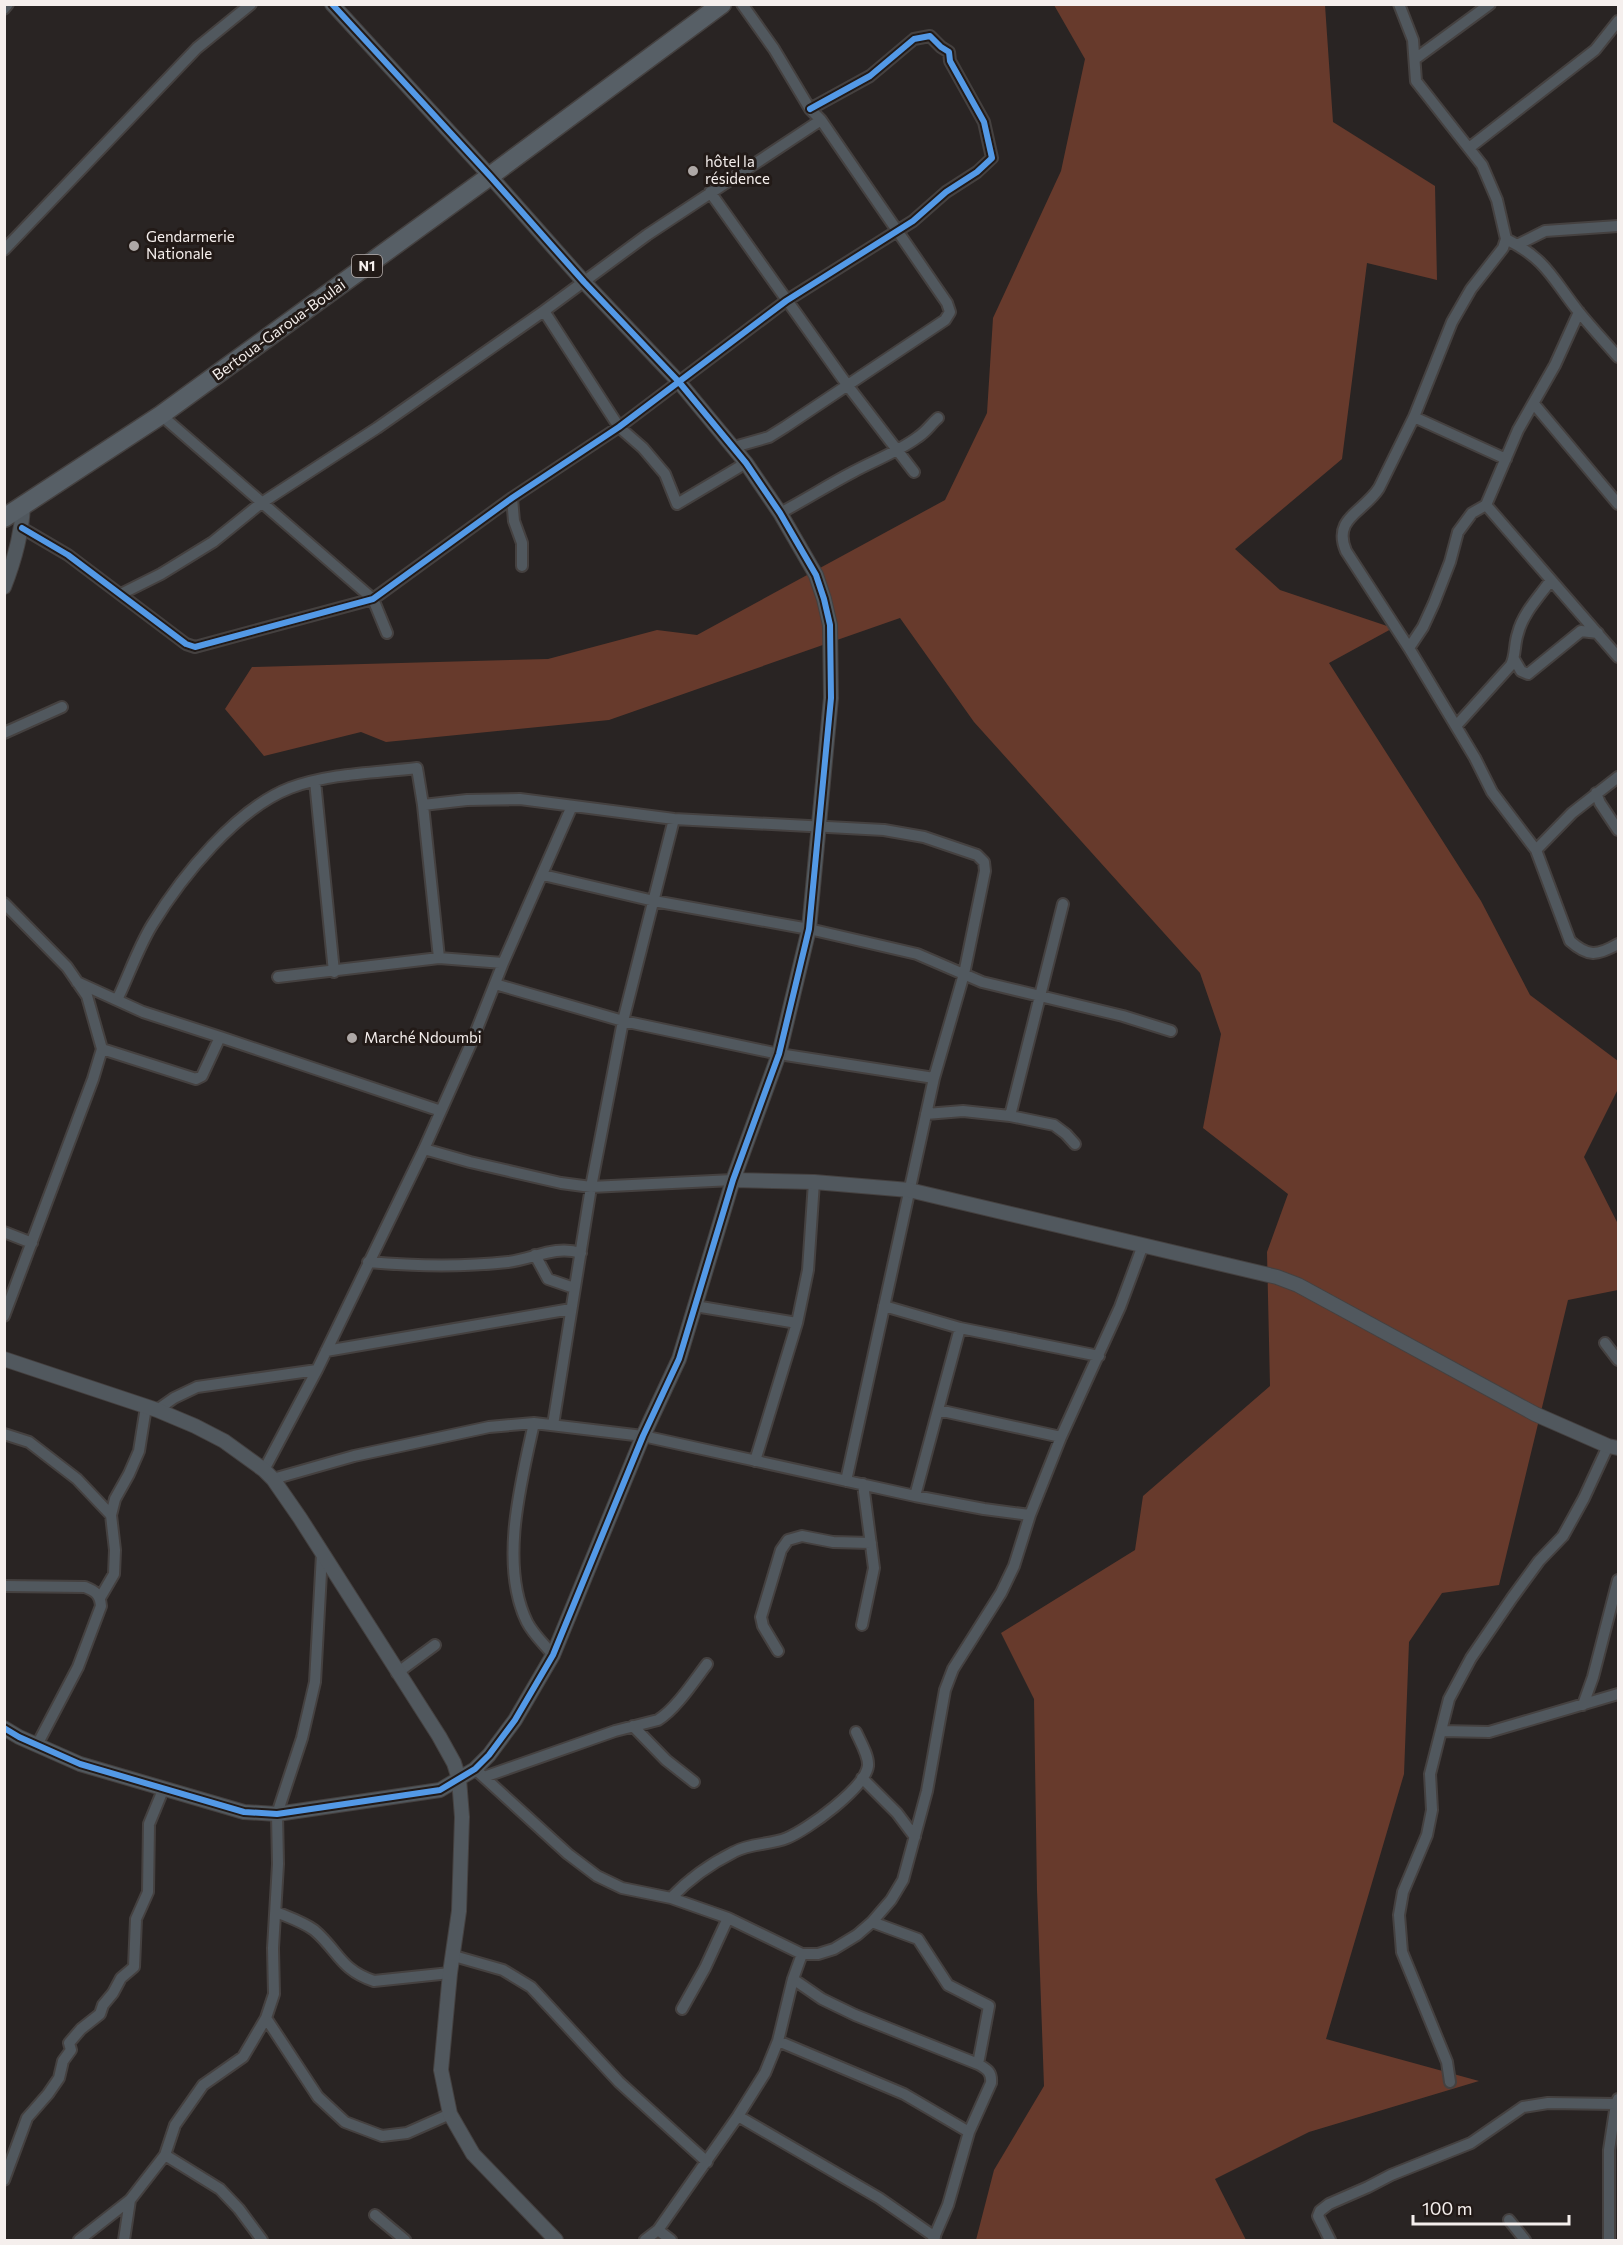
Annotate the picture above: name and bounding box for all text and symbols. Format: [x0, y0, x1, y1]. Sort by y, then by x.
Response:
place label: hôtel la résidence [705, 152, 770, 187]
marker: hôtel la résidence [686, 164, 700, 178]
place label: Gendarmerie Nationale [146, 227, 235, 262]
marker: Gendarmerie Nationale [127, 239, 141, 253]
road number: N1 [352, 255, 382, 277]
street label: Bertoua-Garoua-Boulai [208, 275, 348, 383]
place label: Marché Ndoumbi [364, 1028, 482, 1046]
marker: Marché Ndoumbi [345, 1031, 359, 1045]
scale bar [1413, 2188, 1569, 2226]
text: 100 m [1422, 2197, 1472, 2219]

